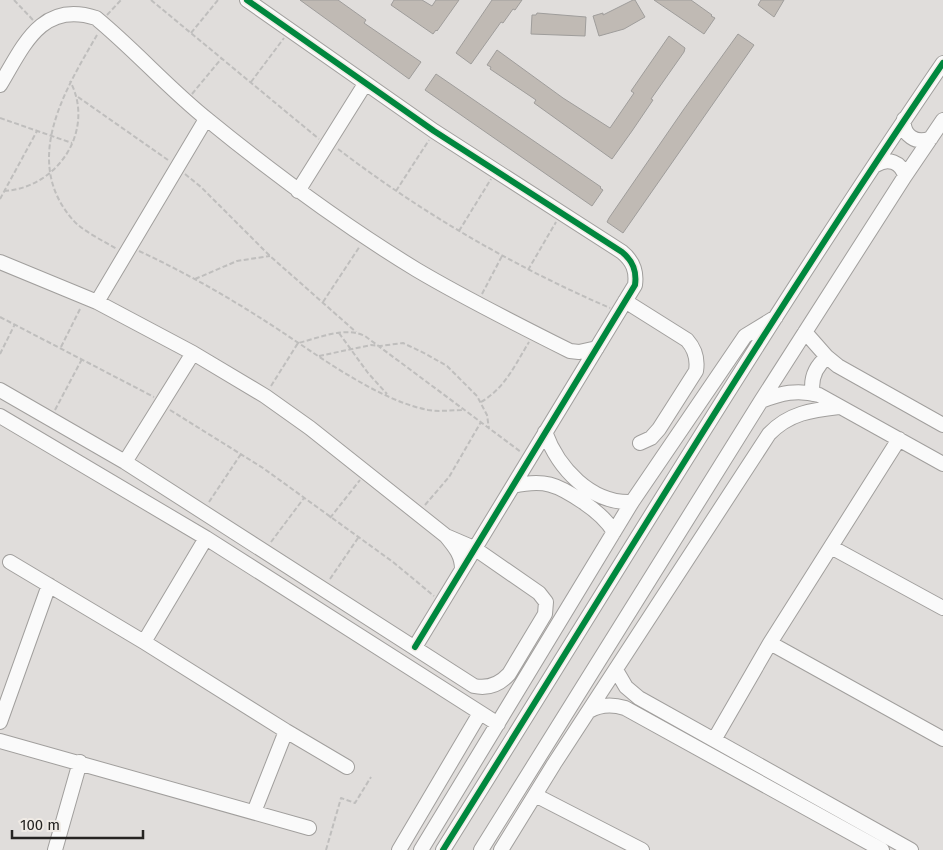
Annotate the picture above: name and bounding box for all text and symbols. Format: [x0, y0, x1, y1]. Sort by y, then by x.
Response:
scale bar [12, 808, 144, 840]
text: 100 m [20, 816, 60, 834]

